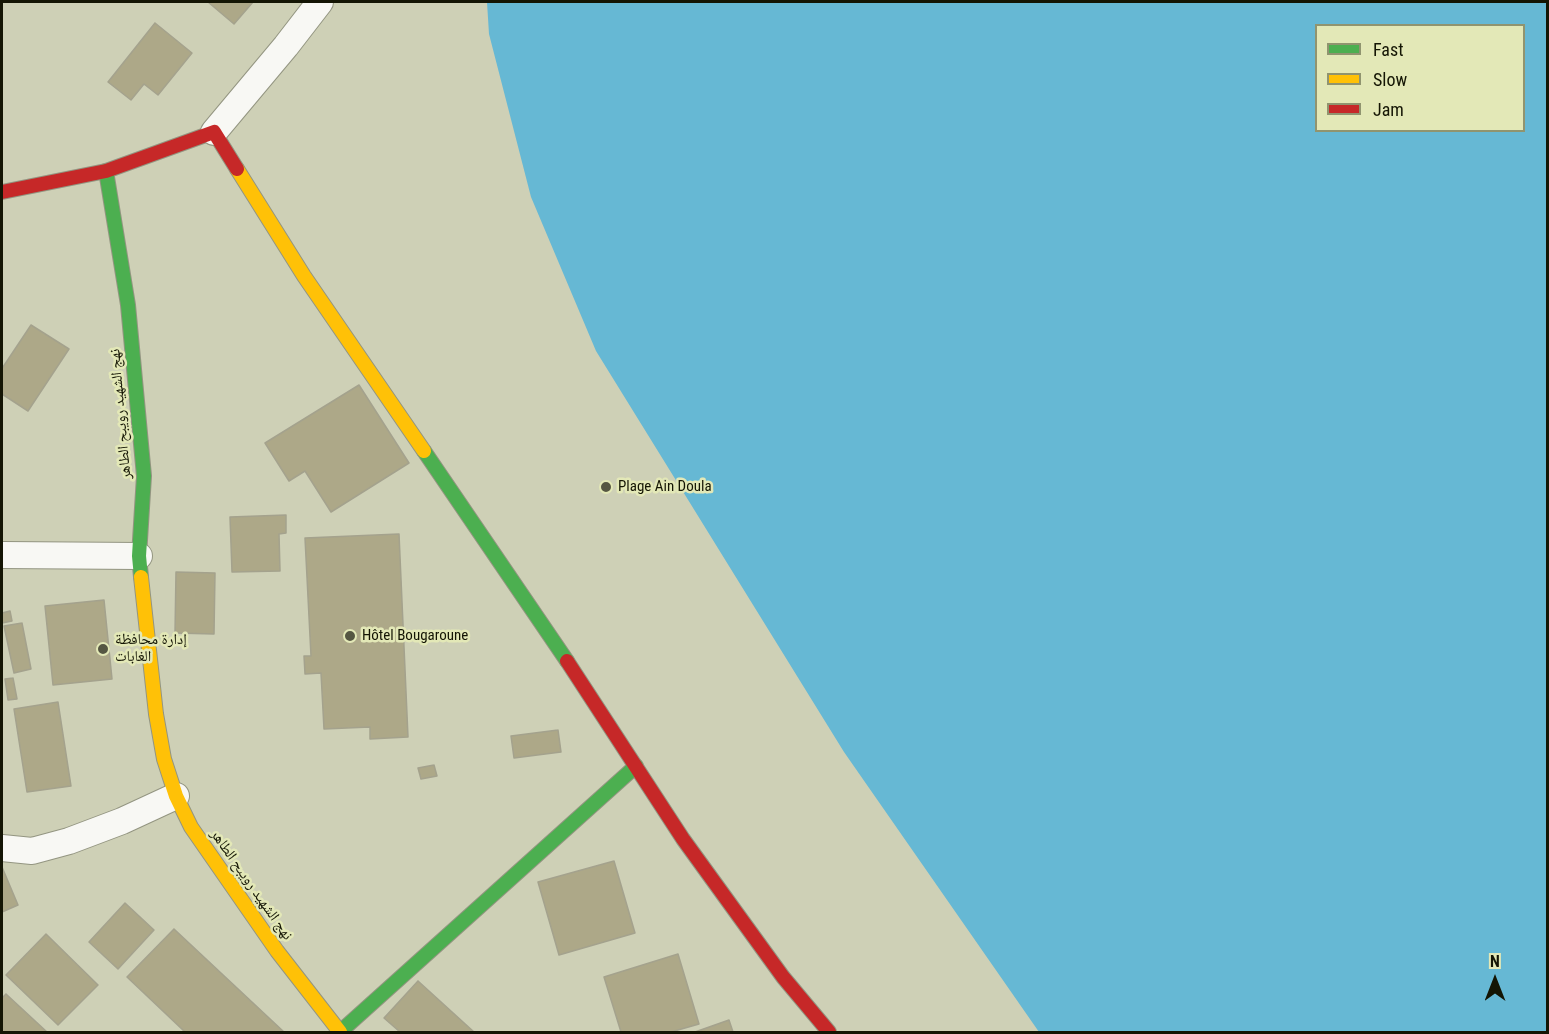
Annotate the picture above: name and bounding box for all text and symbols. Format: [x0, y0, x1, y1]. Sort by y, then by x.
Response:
legend [1315, 24, 1525, 132]
text: Fast [1373, 39, 1404, 60]
text: Slow [1373, 69, 1407, 90]
text: Jam [1373, 99, 1404, 120]
street label: نهج الشهيد رويبح الطاهر [106, 348, 136, 480]
place label: Plage Ain Doula [618, 478, 712, 496]
marker: Plage Ain Doula [599, 480, 613, 494]
place label: Hôtel Bougaroune [362, 627, 468, 645]
marker: Hôtel Bougaroune [343, 629, 357, 643]
place label: إدارة محافظة الغابات [115, 631, 187, 666]
marker: إدارة محافظة الغابات [96, 642, 110, 656]
street label: نهج الشهيد رويبح الطاهر [206, 826, 296, 944]
north arrow [1465, 950, 1525, 1010]
text: N [1490, 952, 1500, 971]

